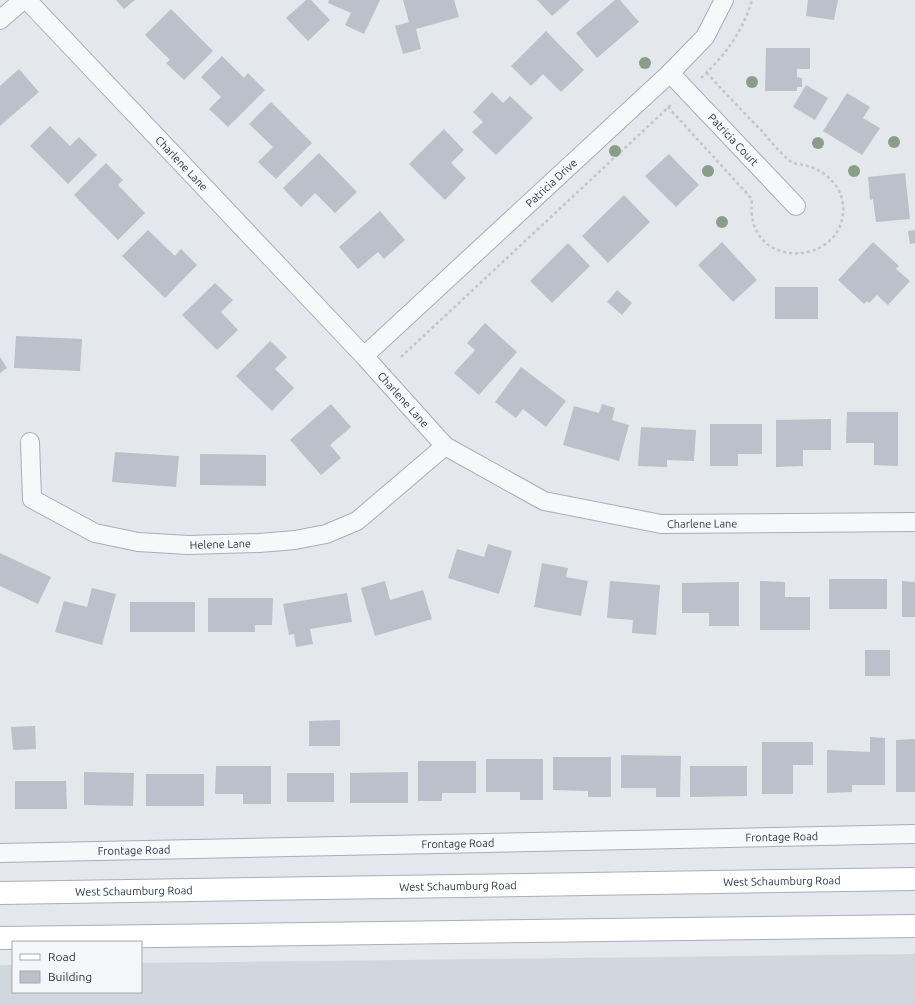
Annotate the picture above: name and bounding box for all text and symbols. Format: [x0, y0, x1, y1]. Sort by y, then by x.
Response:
street label: Patricia Court [706, 111, 761, 169]
street label: Charlene Lane [153, 134, 210, 193]
street label: Patricia Drive [523, 156, 579, 209]
street label: Charlene Lane [375, 370, 431, 430]
street label: Charlene Lane [667, 517, 737, 530]
street label: Helene Lane [190, 537, 251, 551]
street label: Frontage Road [745, 830, 818, 844]
street label: Frontage Road [421, 837, 494, 850]
street label: Frontage Road [97, 843, 170, 857]
street label: West Schaumburg Road [723, 874, 841, 888]
street label: West Schaumburg Road [399, 879, 517, 893]
street label: West Schaumburg Road [75, 884, 193, 898]
legend [12, 941, 142, 993]
text: Road [48, 950, 76, 963]
text: Building [48, 970, 92, 983]

